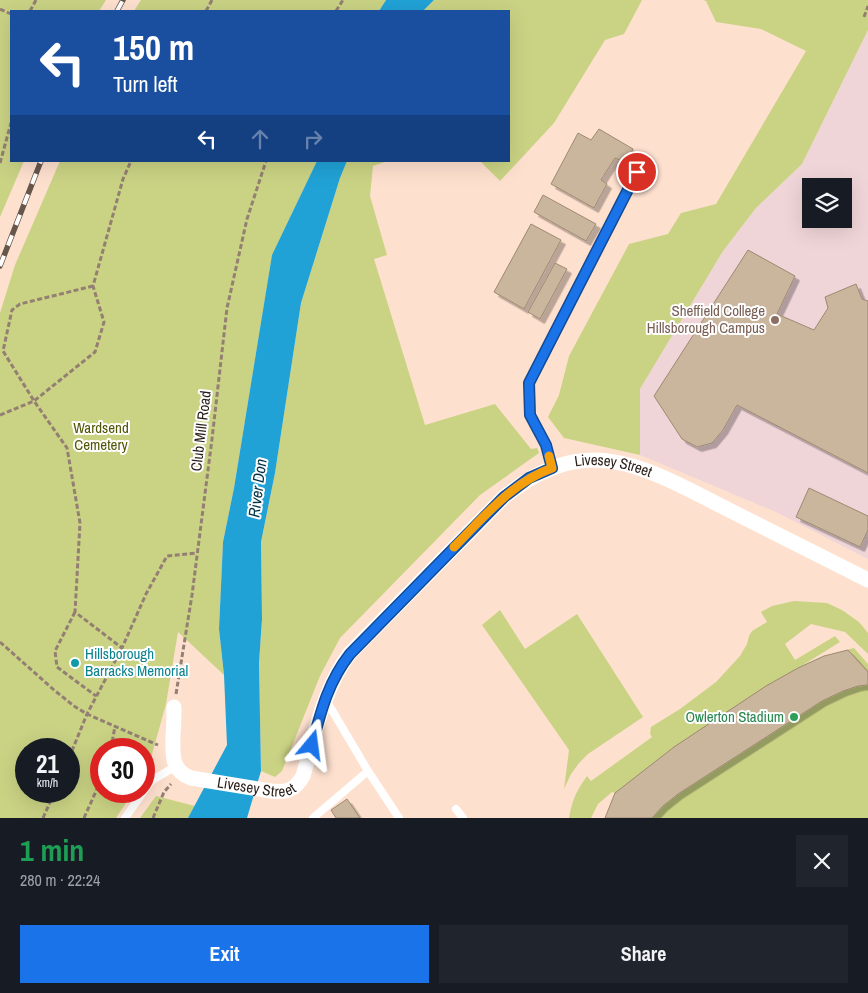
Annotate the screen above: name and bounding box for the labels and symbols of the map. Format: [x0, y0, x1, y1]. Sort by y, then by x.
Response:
pin [616, 151, 658, 193]
place label: Sheffield College Hillsborough Campus [647, 300, 765, 338]
marker: Sheffield College Hillsborough Campus [769, 314, 781, 326]
street label: Club Mill Road [185, 390, 216, 472]
park label: Wardsend Cemetery [73, 417, 129, 455]
street label: Livesey Street [573, 449, 656, 482]
water label: River Don [242, 457, 272, 519]
place label: Hillsborough Barracks Memorial [85, 643, 188, 681]
marker: Hillsborough Barracks Memorial [69, 657, 81, 669]
place label: Owlerton Stadium [686, 706, 784, 727]
marker: Owlerton Stadium [788, 711, 800, 723]
position arrow [285, 718, 337, 770]
speed limit sign: 30 [90, 738, 155, 803]
street label: Livesey Street [216, 771, 300, 802]

